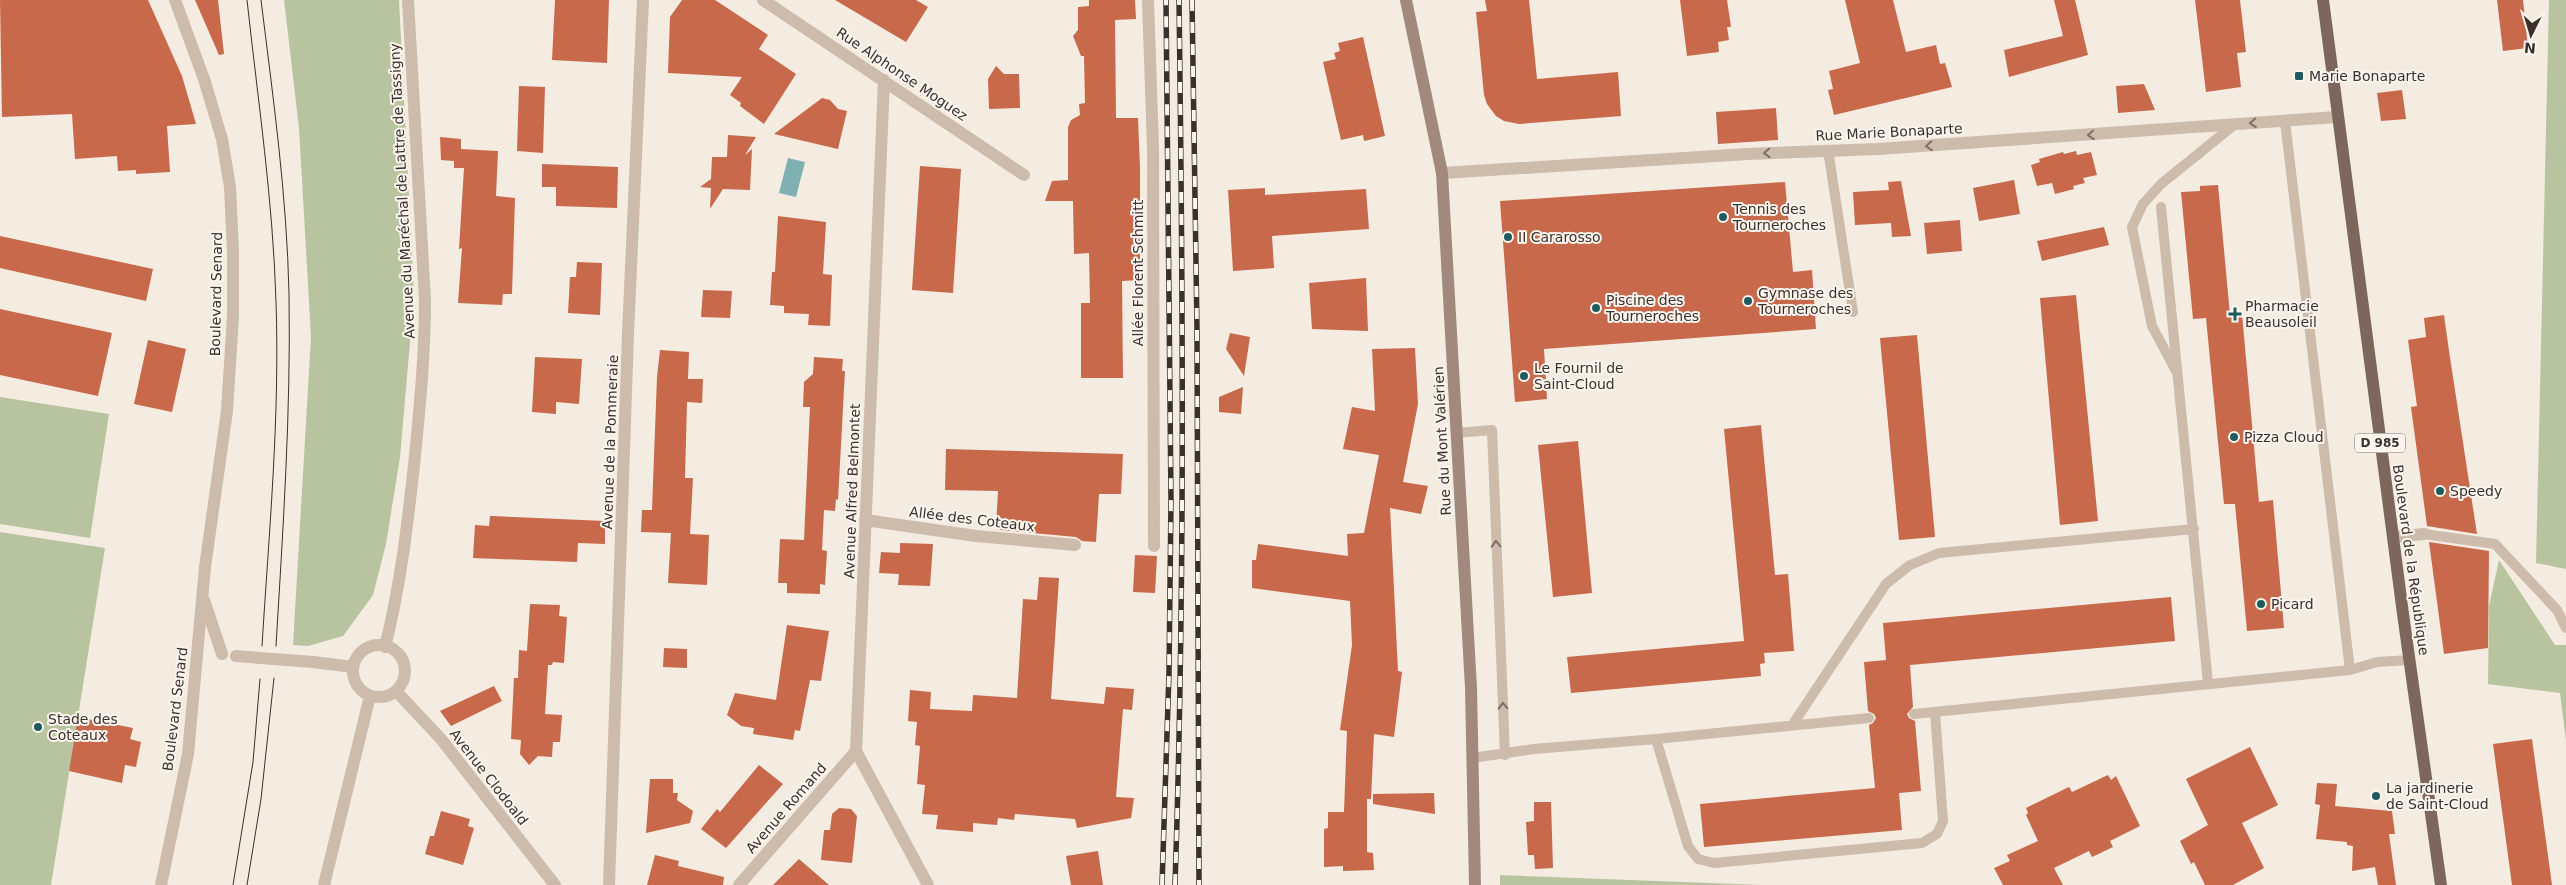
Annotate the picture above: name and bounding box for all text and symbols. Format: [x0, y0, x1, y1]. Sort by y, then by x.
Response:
north arrow [2506, 10, 2556, 60]
street label: Rue Alphonse Moguez [834, 24, 970, 124]
text: N [2523, 39, 2536, 56]
street label: Avenue du Maréchal de Lattre de Tassigny [386, 43, 418, 339]
place label: Marie Bonaparte [2309, 68, 2425, 84]
marker: Marie Bonaparte [2293, 70, 2305, 82]
one-way arrow [2249, 118, 2257, 129]
street label: Rue Marie Bonaparte [1815, 120, 1963, 144]
one-way arrow [2087, 129, 2095, 140]
one-way arrow [1925, 140, 1933, 151]
one-way arrow [1763, 148, 1771, 159]
street label: Allée Florent Schmitt [1130, 199, 1146, 346]
place label: Tennis des Tourneroches [1732, 201, 1826, 233]
marker: Tennis des Tourneroches [1717, 211, 1729, 223]
place label: II Cararosso [1518, 229, 1601, 245]
marker: II Cararosso [1502, 231, 1514, 243]
street label: Boulevard Senard [207, 232, 225, 356]
place label: Gymnase des Tourneroches [1757, 285, 1853, 317]
place label: Piscine des Tourneroches [1605, 292, 1699, 324]
marker: Gymnase des Tourneroches [1742, 295, 1754, 307]
place label: Pharmacie Beausoleil [2245, 298, 2319, 330]
marker: Piscine des Tourneroches [1590, 302, 1602, 314]
marker: Pharmacie Beausoleil [2229, 308, 2241, 320]
street label: Avenue de la Pommeraie [599, 354, 621, 530]
place label: Le Fournil de Saint-Cloud [1534, 360, 1624, 392]
street label: Rue du Mont Valérien [1430, 366, 1454, 516]
marker: Le Fournil de Saint-Cloud [1518, 370, 1530, 382]
street label: Avenue Alfred Belmontet [841, 403, 863, 579]
place label: Pizza Cloud [2244, 429, 2324, 445]
marker: Pizza Cloud [2228, 431, 2240, 443]
road number: D 985 [2355, 433, 2405, 452]
street label: Boulevard de la République [2390, 464, 2432, 656]
place label: Speedy [2450, 483, 2502, 499]
marker: Speedy [2434, 485, 2446, 497]
street label: Allée des Coteaux [908, 503, 1036, 535]
one-way arrow [1491, 540, 1502, 548]
place label: Picard [2271, 596, 2314, 612]
marker: Picard [2255, 598, 2267, 610]
street label: Boulevard Senard [159, 646, 191, 772]
one-way arrow [1498, 702, 1508, 710]
place label: Stade des Coteaux [48, 711, 118, 743]
marker: Stade des Coteaux [32, 721, 44, 733]
street label: Avenue Clodoald [447, 726, 531, 828]
street label: Avenue Romand [743, 760, 829, 856]
place label: La jardinerie de Saint-Cloud [2386, 780, 2489, 812]
marker: La jardinerie de Saint-Cloud [2370, 790, 2382, 802]

